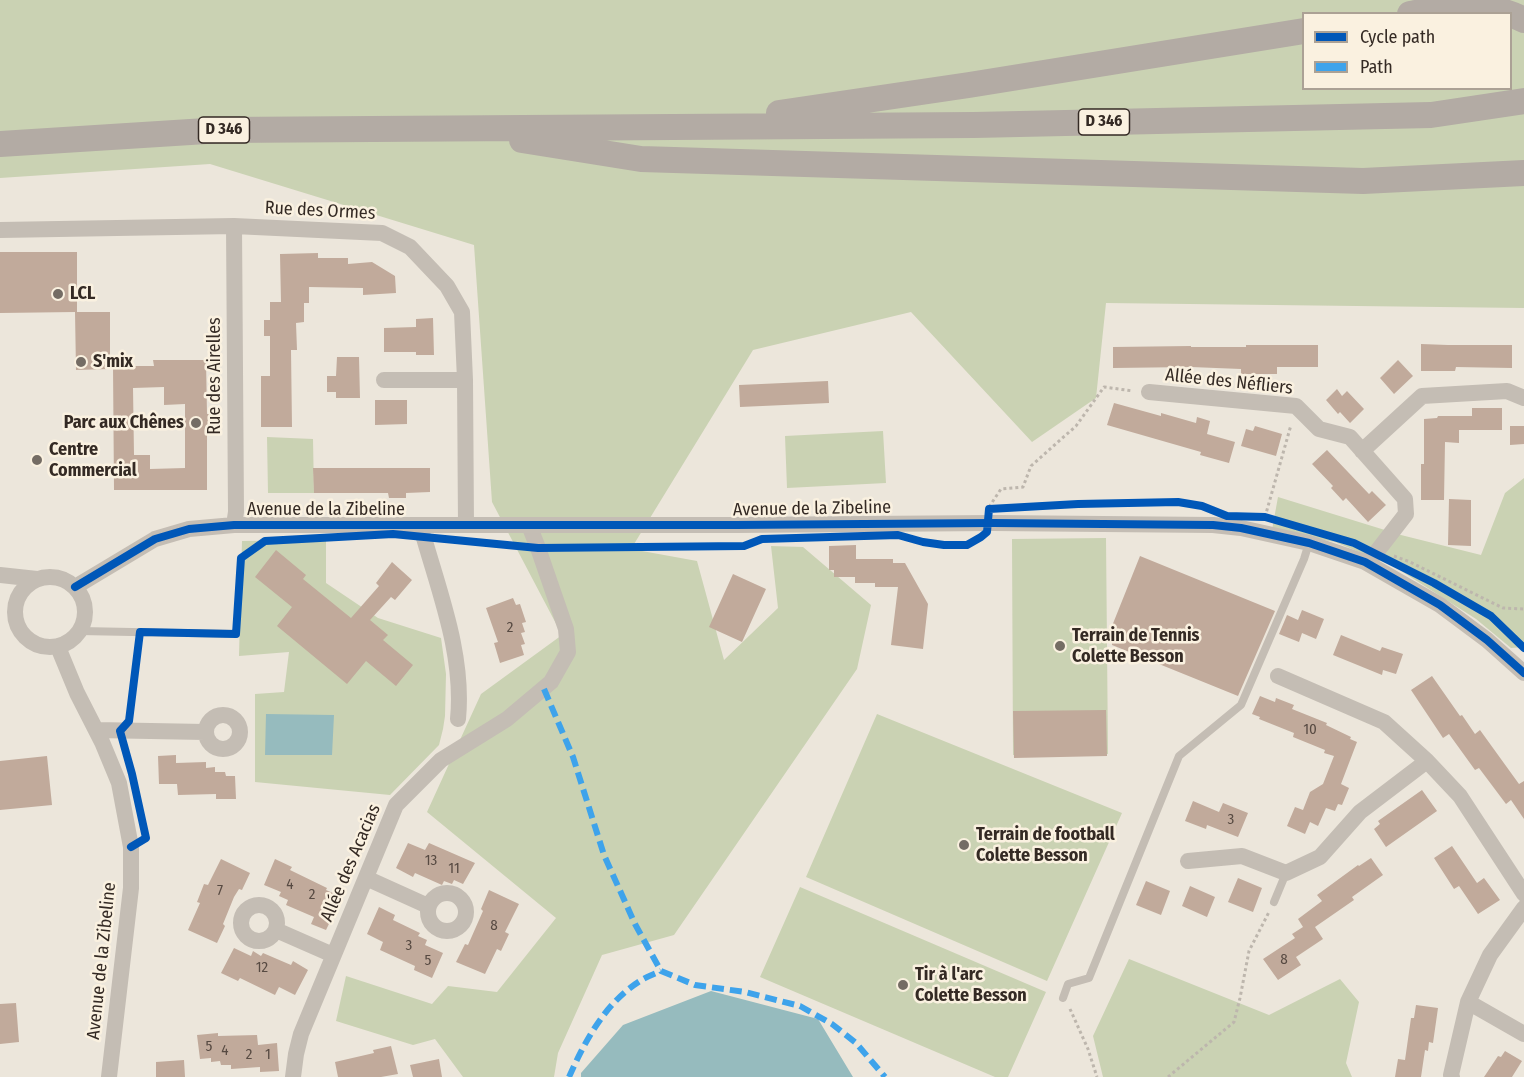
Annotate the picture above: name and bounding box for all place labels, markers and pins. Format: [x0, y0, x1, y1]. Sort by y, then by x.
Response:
place label: LCL [70, 283, 95, 305]
marker: LCL [51, 287, 65, 301]
place label: S'mix [93, 351, 133, 373]
marker: S'mix [74, 355, 88, 369]
place label: Parc aux Chênes [64, 412, 184, 434]
marker: Parc aux Chênes [189, 416, 203, 430]
place label: Centre Commercial [49, 439, 137, 482]
marker: Centre Commercial [30, 453, 44, 467]
place label: Terrain de Tennis Colette Besson [1072, 625, 1199, 668]
marker: Terrain de Tennis Colette Besson [1053, 639, 1067, 653]
place label: Terrain de football Colette Besson [976, 824, 1115, 866]
marker: Terrain de football Colette Besson [957, 838, 971, 852]
place label: Tir à l'arc Colette Besson [915, 964, 1027, 1006]
marker: Tir à l'arc Colette Besson [896, 978, 910, 992]

